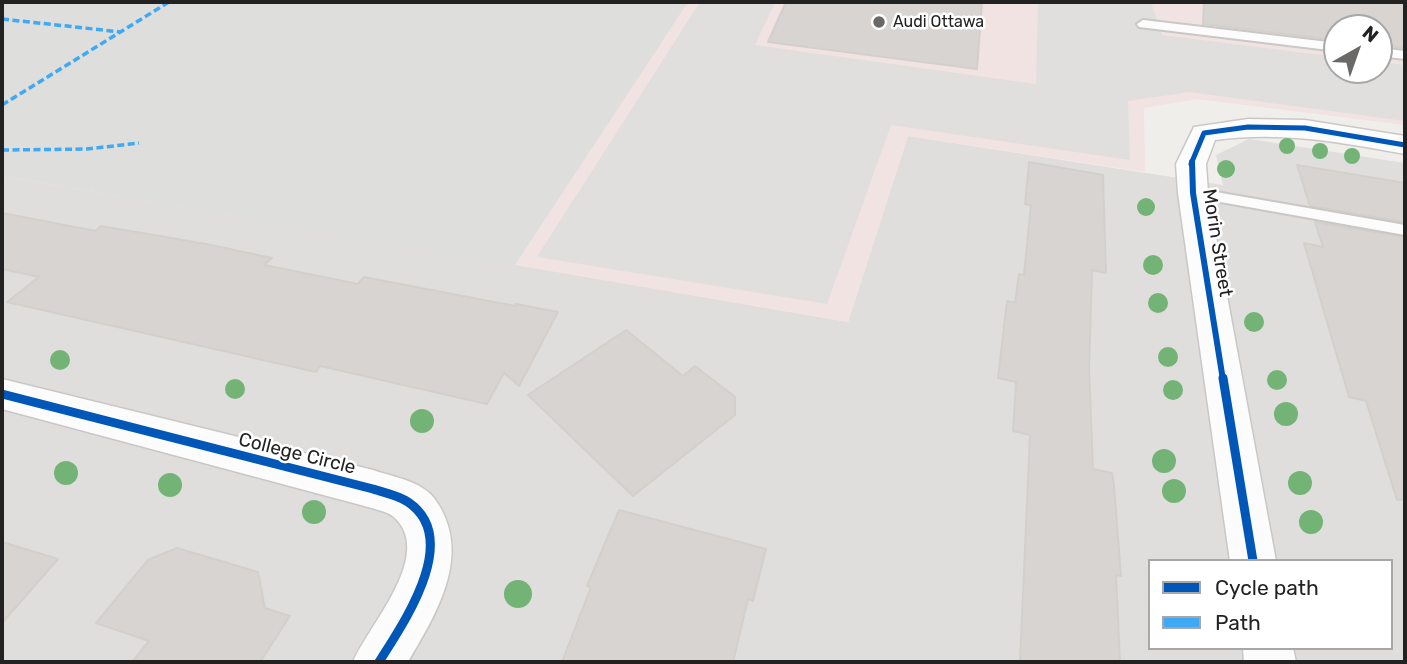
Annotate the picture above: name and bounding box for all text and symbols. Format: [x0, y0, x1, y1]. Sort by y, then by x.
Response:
place label: Audi Ottawa [893, 12, 984, 32]
marker: Audi Ottawa [871, 14, 887, 30]
north arrow [1323, 14, 1393, 84]
text: N [1358, 21, 1383, 47]
street label: Morin Street [1197, 187, 1237, 299]
street label: College Circle [236, 428, 358, 480]
legend [1148, 559, 1393, 650]
text: Cycle path [1215, 575, 1319, 600]
text: Path [1215, 610, 1261, 635]

